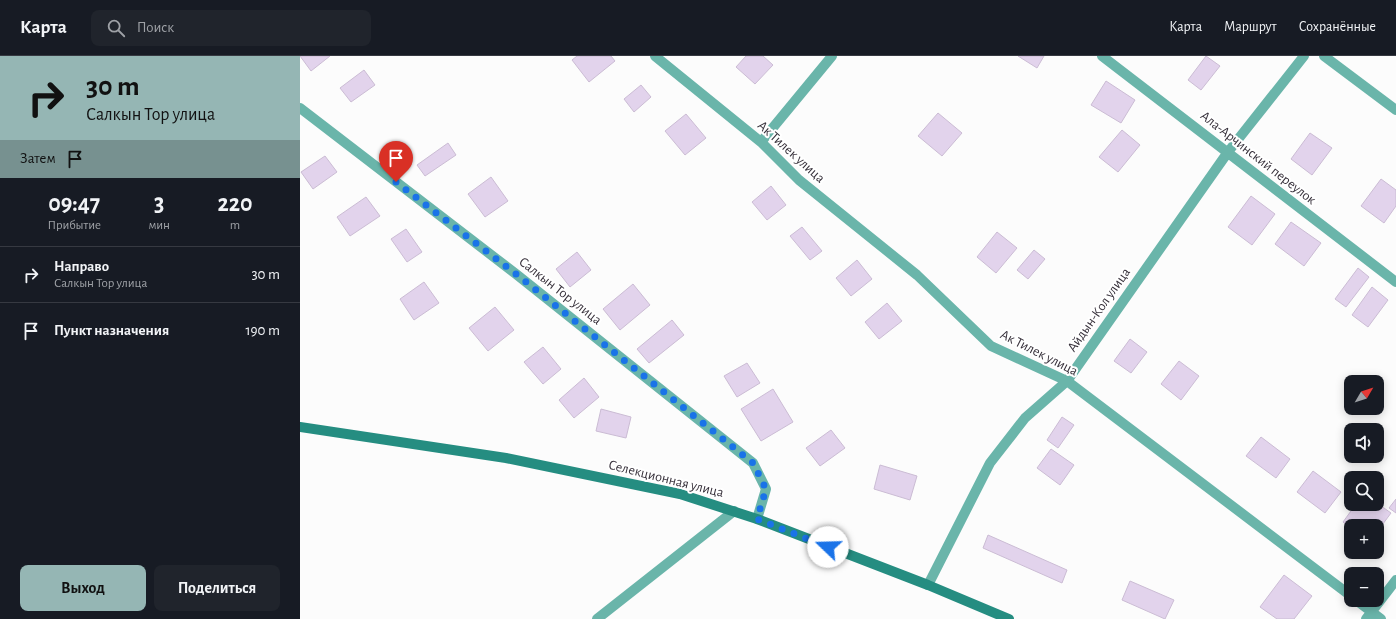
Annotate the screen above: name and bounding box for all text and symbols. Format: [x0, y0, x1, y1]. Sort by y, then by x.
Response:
search box [91, 10, 371, 46]
icon: search [105, 17, 127, 39]
text: Карта [20, 18, 67, 37]
text: Поиск [137, 20, 174, 35]
text: Карта [1169, 20, 1202, 34]
text: Маршрут [1224, 20, 1277, 34]
text: Сохранённые [1299, 20, 1376, 34]
icon: right [20, 72, 72, 124]
text: 30 m [86, 73, 139, 101]
text: Салкын Тор улица [86, 106, 215, 124]
street label: Ала-Арчинский переулок [1198, 109, 1319, 208]
street label: Ак Тилек улица [755, 118, 828, 186]
pin [379, 141, 413, 182]
icon: arrive [385, 147, 407, 169]
icon: arrive [64, 148, 86, 170]
text: Затем [20, 151, 56, 166]
text: 09:47 [48, 192, 100, 216]
text: 3 [154, 192, 164, 216]
text: 220 [217, 192, 253, 216]
text: Прибытие [47, 219, 101, 232]
text: мин [148, 219, 170, 232]
text: m [230, 219, 240, 232]
street label: Салкын Тор улица [516, 255, 604, 328]
text: Направо [54, 259, 109, 274]
icon: right [20, 264, 42, 286]
street label: Айдын-Кол улица [1065, 265, 1133, 355]
text: 30 m [251, 267, 280, 282]
text: Салкын Тор улица [54, 277, 147, 290]
icon: arrive [20, 320, 42, 342]
text: Пункт назначения [54, 323, 169, 338]
text: 190 m [245, 323, 280, 338]
street label: Ак Тилек улица [998, 327, 1081, 379]
north arrow [1344, 375, 1384, 415]
map controls [1344, 375, 1384, 607]
button: sound [1344, 423, 1384, 463]
street label: Селекционная улица [607, 458, 726, 500]
button: search [1344, 471, 1384, 511]
button: + [1344, 519, 1384, 559]
position arrow [807, 526, 849, 568]
button: Выход [20, 565, 146, 611]
button: Поделиться [154, 565, 280, 611]
button: − [1344, 567, 1384, 607]

